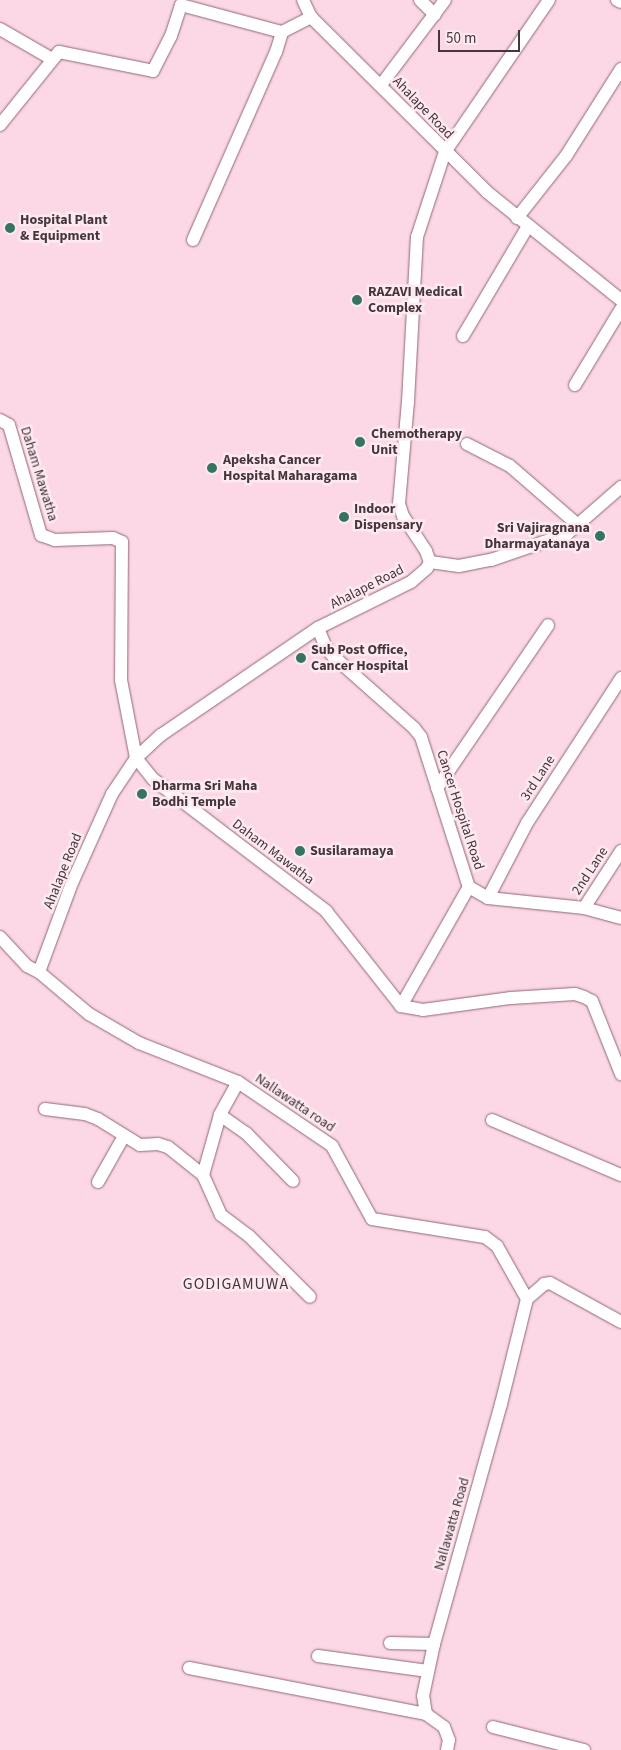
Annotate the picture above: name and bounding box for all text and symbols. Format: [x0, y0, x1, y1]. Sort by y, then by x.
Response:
scale bar [441, 20, 524, 52]
text: 50 m [446, 28, 476, 49]
street label: Ahalape Road [389, 73, 457, 143]
place label: Hospital Plant & Equipment [20, 212, 108, 244]
marker: Hospital Plant & Equipment [4, 222, 16, 234]
place label: RAZAVI Medical Complex [368, 284, 462, 316]
marker: RAZAVI Medical Complex [350, 293, 364, 307]
street label: Daham Mawatha [17, 425, 61, 523]
place label: Chemotherapy Unit [371, 426, 462, 458]
marker: Chemotherapy Unit [353, 435, 367, 449]
place label: Apeksha Cancer Hospital Maharagama [223, 452, 357, 484]
marker: Apeksha Cancer Hospital Maharagama [205, 461, 219, 475]
place label: Indoor Dispensary [354, 501, 423, 534]
marker: Indoor Dispensary [338, 511, 350, 523]
place label: Sri Vajiragnana Dharmayatanaya [484, 520, 590, 552]
marker: Sri Vajiragnana Dharmayatanaya [594, 530, 606, 542]
street label: Ahalape Road [327, 561, 407, 613]
place label: Sub Post Office, Cancer Hospital [311, 642, 408, 674]
marker: Sub Post Office, Cancer Hospital [295, 652, 307, 664]
street label: Cancer Hospital Road [433, 748, 487, 872]
street label: 3rd Lane [517, 752, 559, 804]
place label: Dharma Sri Maha Bodhi Temple [152, 778, 257, 810]
marker: Dharma Sri Maha Bodhi Temple [136, 788, 148, 800]
street label: Daham Mawatha [229, 816, 317, 888]
street label: Ahalape Road [40, 831, 86, 911]
place label: Susilaramaya [310, 843, 394, 859]
street label: 2nd Lane [568, 844, 612, 898]
marker: Susilaramaya [294, 845, 306, 857]
street label: Nallawatta road [252, 1070, 338, 1136]
district label: GODIGAMUWA [182, 1274, 290, 1294]
street label: Nallawatta Road [431, 1476, 473, 1572]

